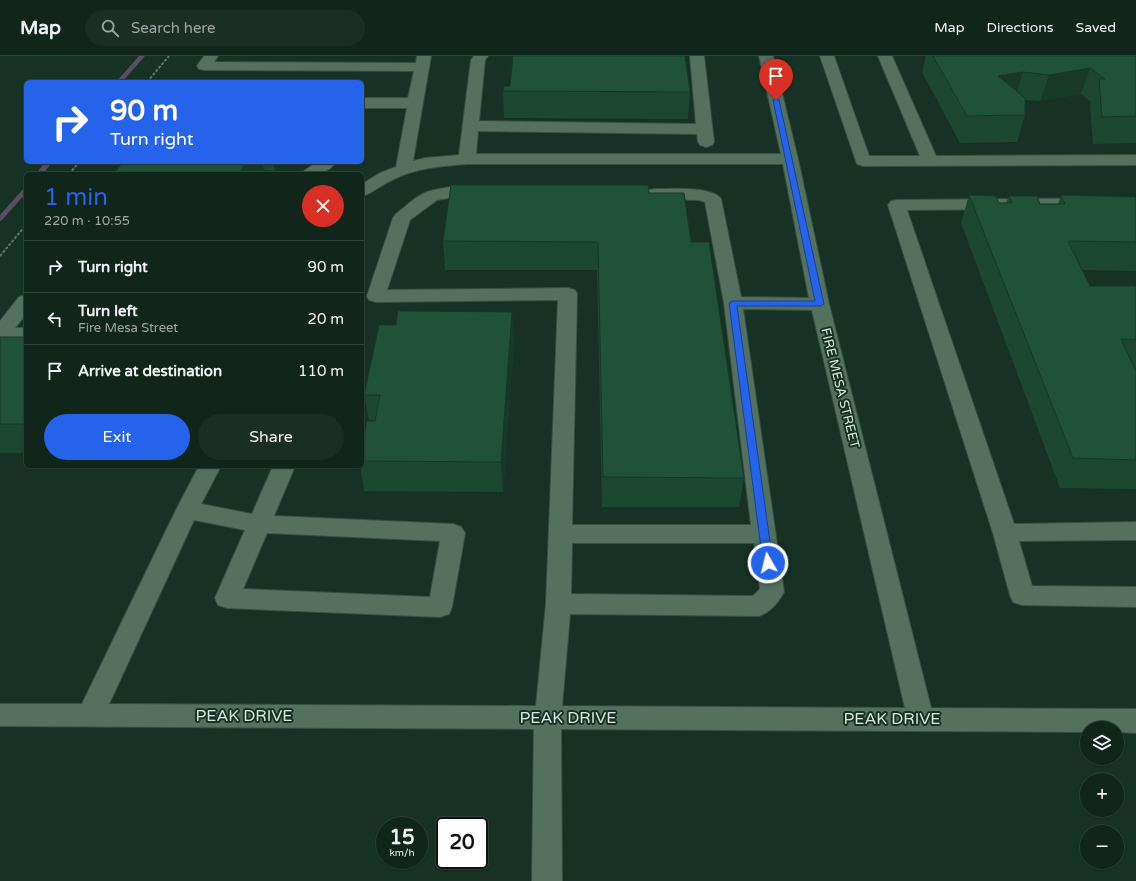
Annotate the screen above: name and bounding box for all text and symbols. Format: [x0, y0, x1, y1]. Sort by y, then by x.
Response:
search box [85, 10, 365, 46]
text: Map [20, 17, 61, 39]
icon: search [99, 17, 121, 39]
text: Search here [131, 19, 215, 37]
text: Map [934, 19, 965, 36]
text: Directions [987, 19, 1054, 36]
text: Saved [1076, 19, 1116, 36]
pin [759, 59, 793, 100]
icon: arrive [765, 65, 787, 87]
text: 90 m [110, 94, 178, 128]
icon: right [44, 96, 96, 148]
text: Turn right [110, 128, 194, 150]
text: 1 min [44, 183, 108, 212]
button: close [302, 185, 344, 227]
text: 220 m · 10:55 [44, 213, 130, 229]
icon: right [44, 256, 66, 278]
text: Turn right [78, 258, 148, 276]
text: 90 m [307, 258, 344, 276]
text: Turn left [78, 302, 138, 320]
icon: left [44, 308, 66, 330]
text: 20 m [307, 310, 344, 328]
text: Fire Mesa Street [78, 320, 178, 336]
street label: FIRE MESA STREET [817, 326, 863, 450]
icon: arrive [44, 360, 66, 382]
text: Arrive at destination [78, 362, 222, 380]
text: 110 m [298, 362, 344, 380]
button: Exit [44, 414, 190, 460]
button: Share [198, 414, 344, 460]
position arrow [747, 542, 789, 584]
street label: PEAK DRIVE [195, 706, 293, 726]
street label: PEAK DRIVE [519, 708, 617, 728]
street label: PEAK DRIVE [843, 709, 941, 729]
map controls [1080, 721, 1124, 869]
button: layers [1080, 721, 1124, 765]
button: + [1080, 773, 1124, 817]
speed limit sign: 20 [436, 817, 488, 869]
button: − [1080, 825, 1124, 869]
text: 15 [389, 826, 415, 850]
text: km/h [389, 847, 415, 859]

